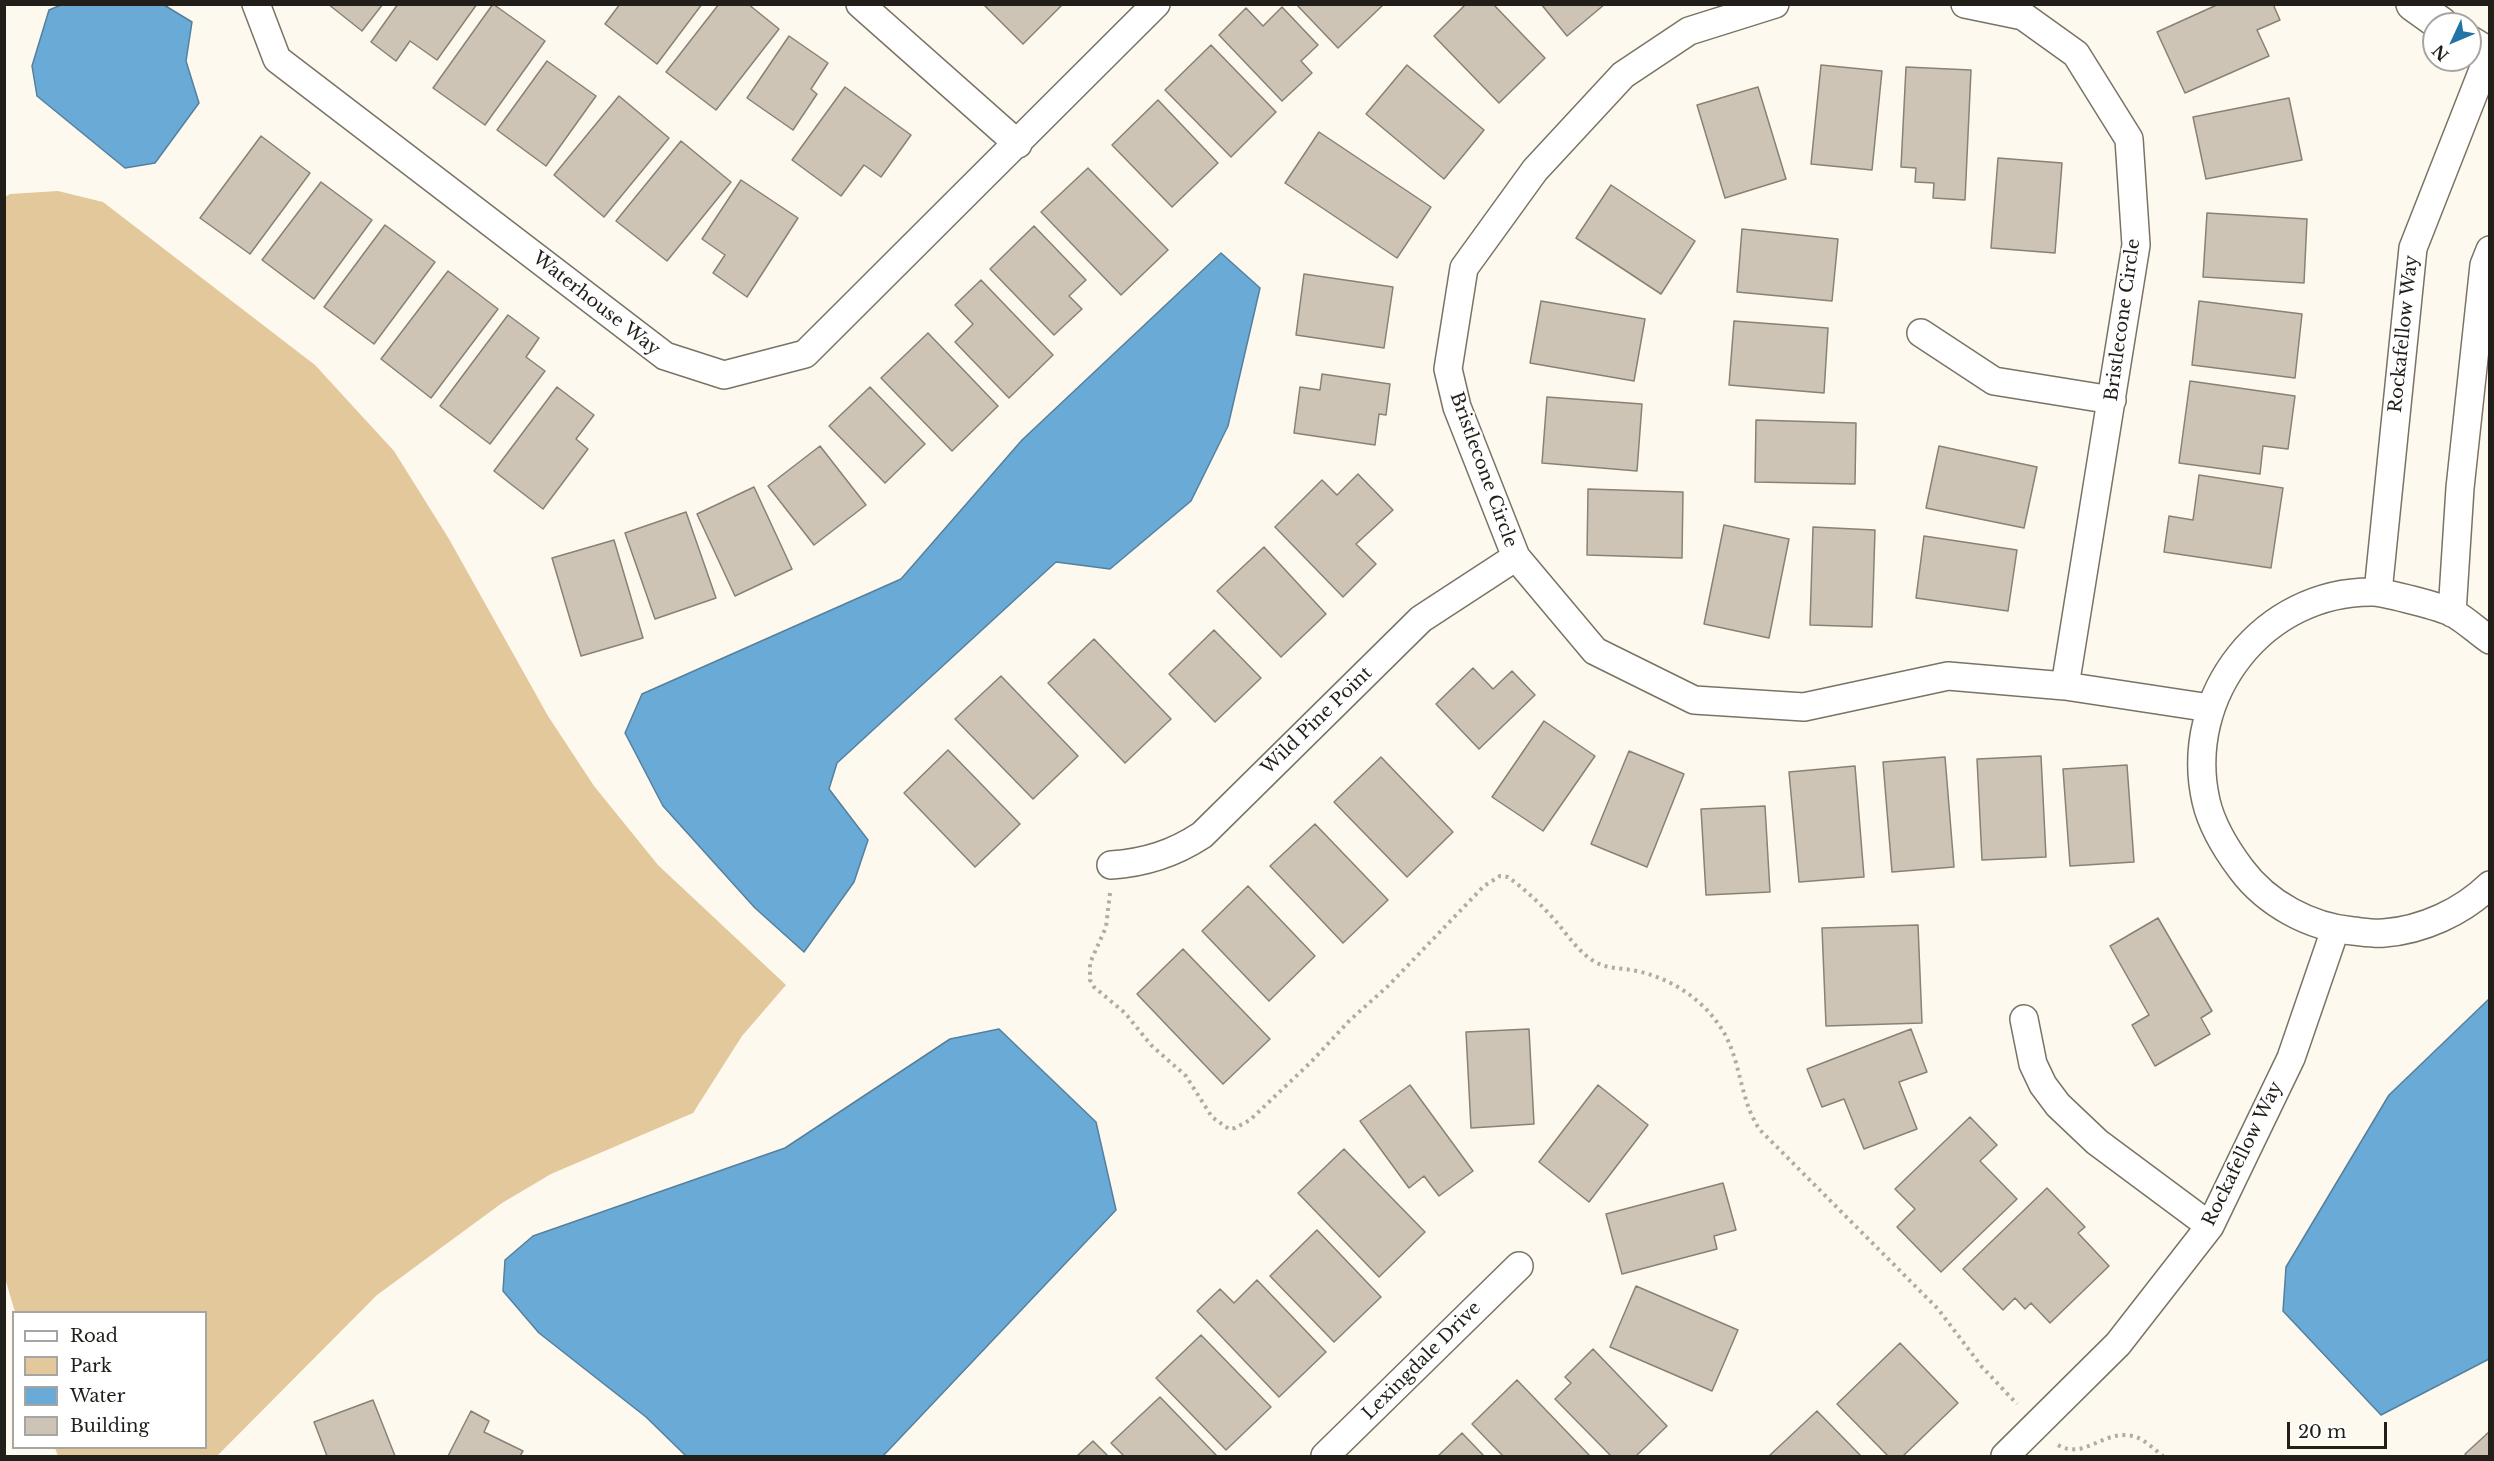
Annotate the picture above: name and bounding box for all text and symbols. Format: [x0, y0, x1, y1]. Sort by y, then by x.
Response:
north arrow [2422, 12, 2482, 72]
text: N [2428, 41, 2453, 65]
street label: Bristlecone Circle [2101, 237, 2145, 403]
street label: Waterhouse Way [528, 248, 664, 360]
street label: Rockafellow Way [2385, 254, 2423, 414]
street label: Bristlecone Circle [1445, 389, 1521, 551]
street label: Wild Pine Point [1257, 663, 1377, 779]
street label: Rockafellow Way [2199, 1078, 2287, 1230]
street label: Lexingdale Drive [1358, 1297, 1486, 1425]
legend [12, 1311, 207, 1449]
text: Road [70, 1325, 118, 1347]
text: Park [70, 1355, 112, 1377]
text: Water [70, 1385, 125, 1407]
scale bar [2290, 1410, 2390, 1448]
text: Building [70, 1415, 149, 1437]
text: 20 m [2298, 1421, 2346, 1443]

